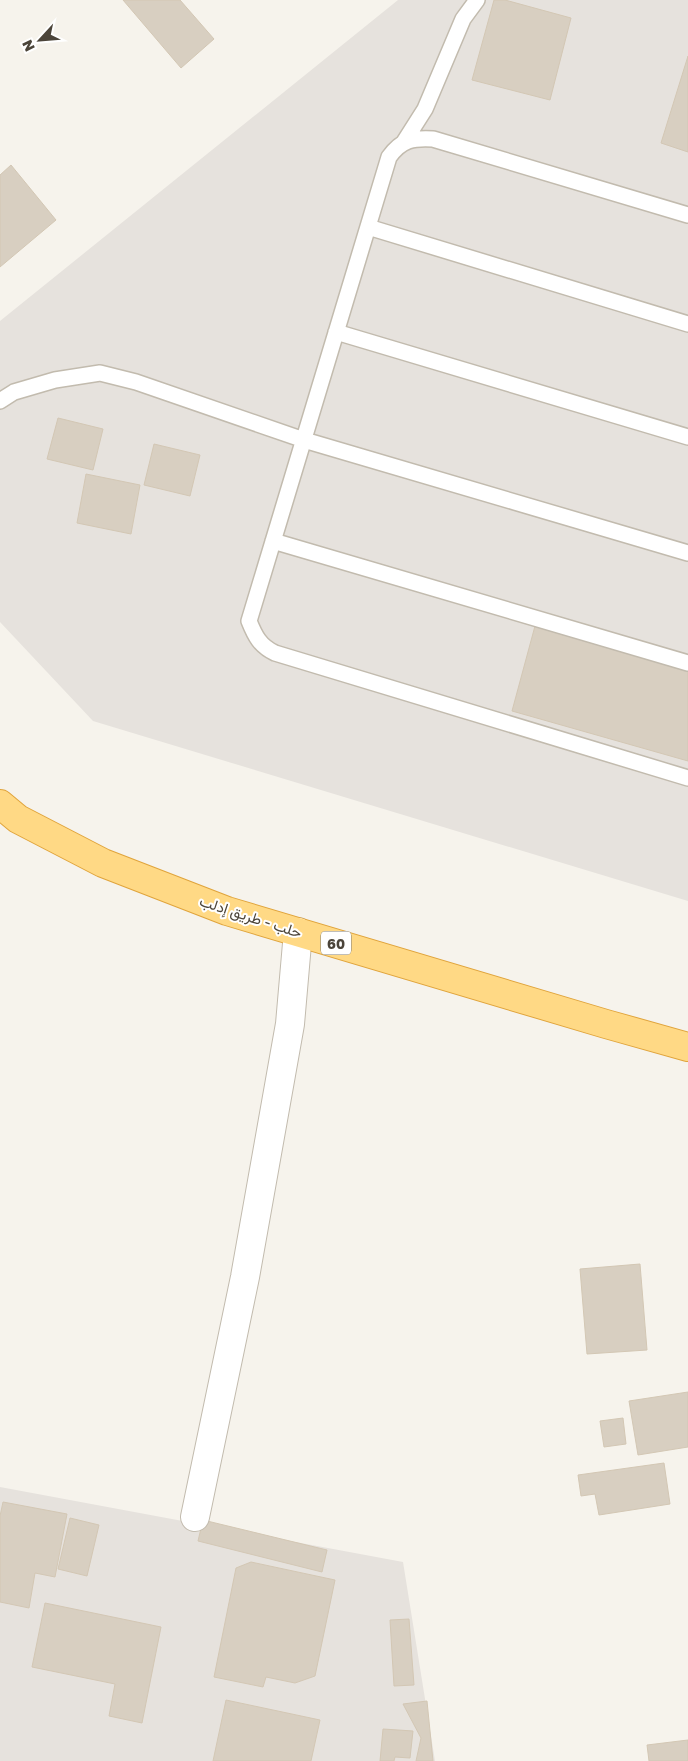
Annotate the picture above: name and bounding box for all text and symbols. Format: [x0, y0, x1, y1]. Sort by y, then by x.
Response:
north arrow [15, 15, 65, 65]
text: N [18, 37, 38, 54]
street label: حلب - طريق إدلب [197, 891, 304, 943]
road number: 60 [321, 931, 351, 954]

